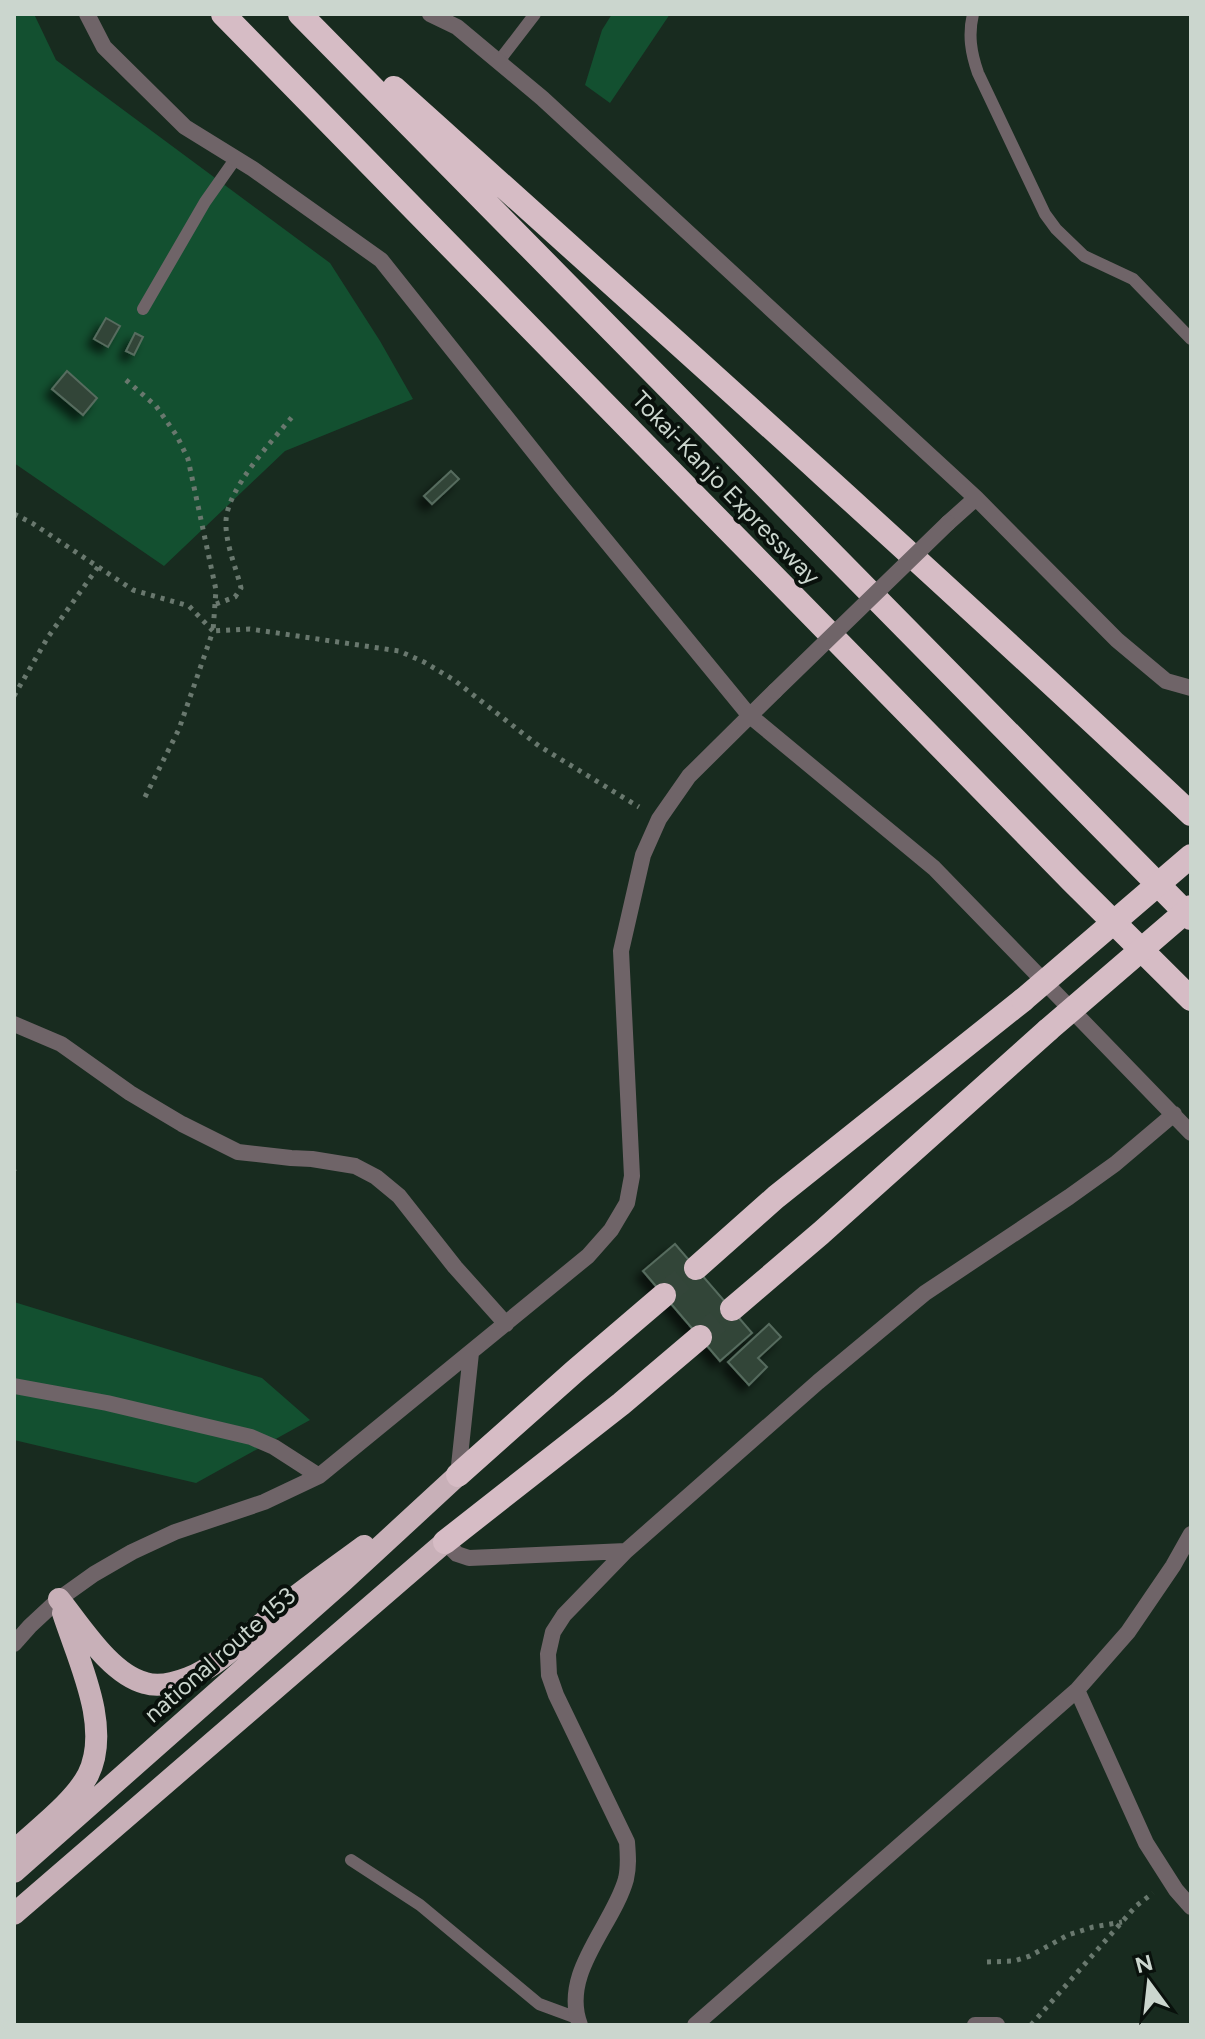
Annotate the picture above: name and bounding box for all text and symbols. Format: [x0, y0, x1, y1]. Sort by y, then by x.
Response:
street label: Tokai-Kanjo Expressway [626, 385, 827, 591]
street label: national route 153 [138, 1581, 301, 1728]
north arrow [1109, 1943, 1189, 2023]
text: N [1132, 1949, 1156, 1979]

